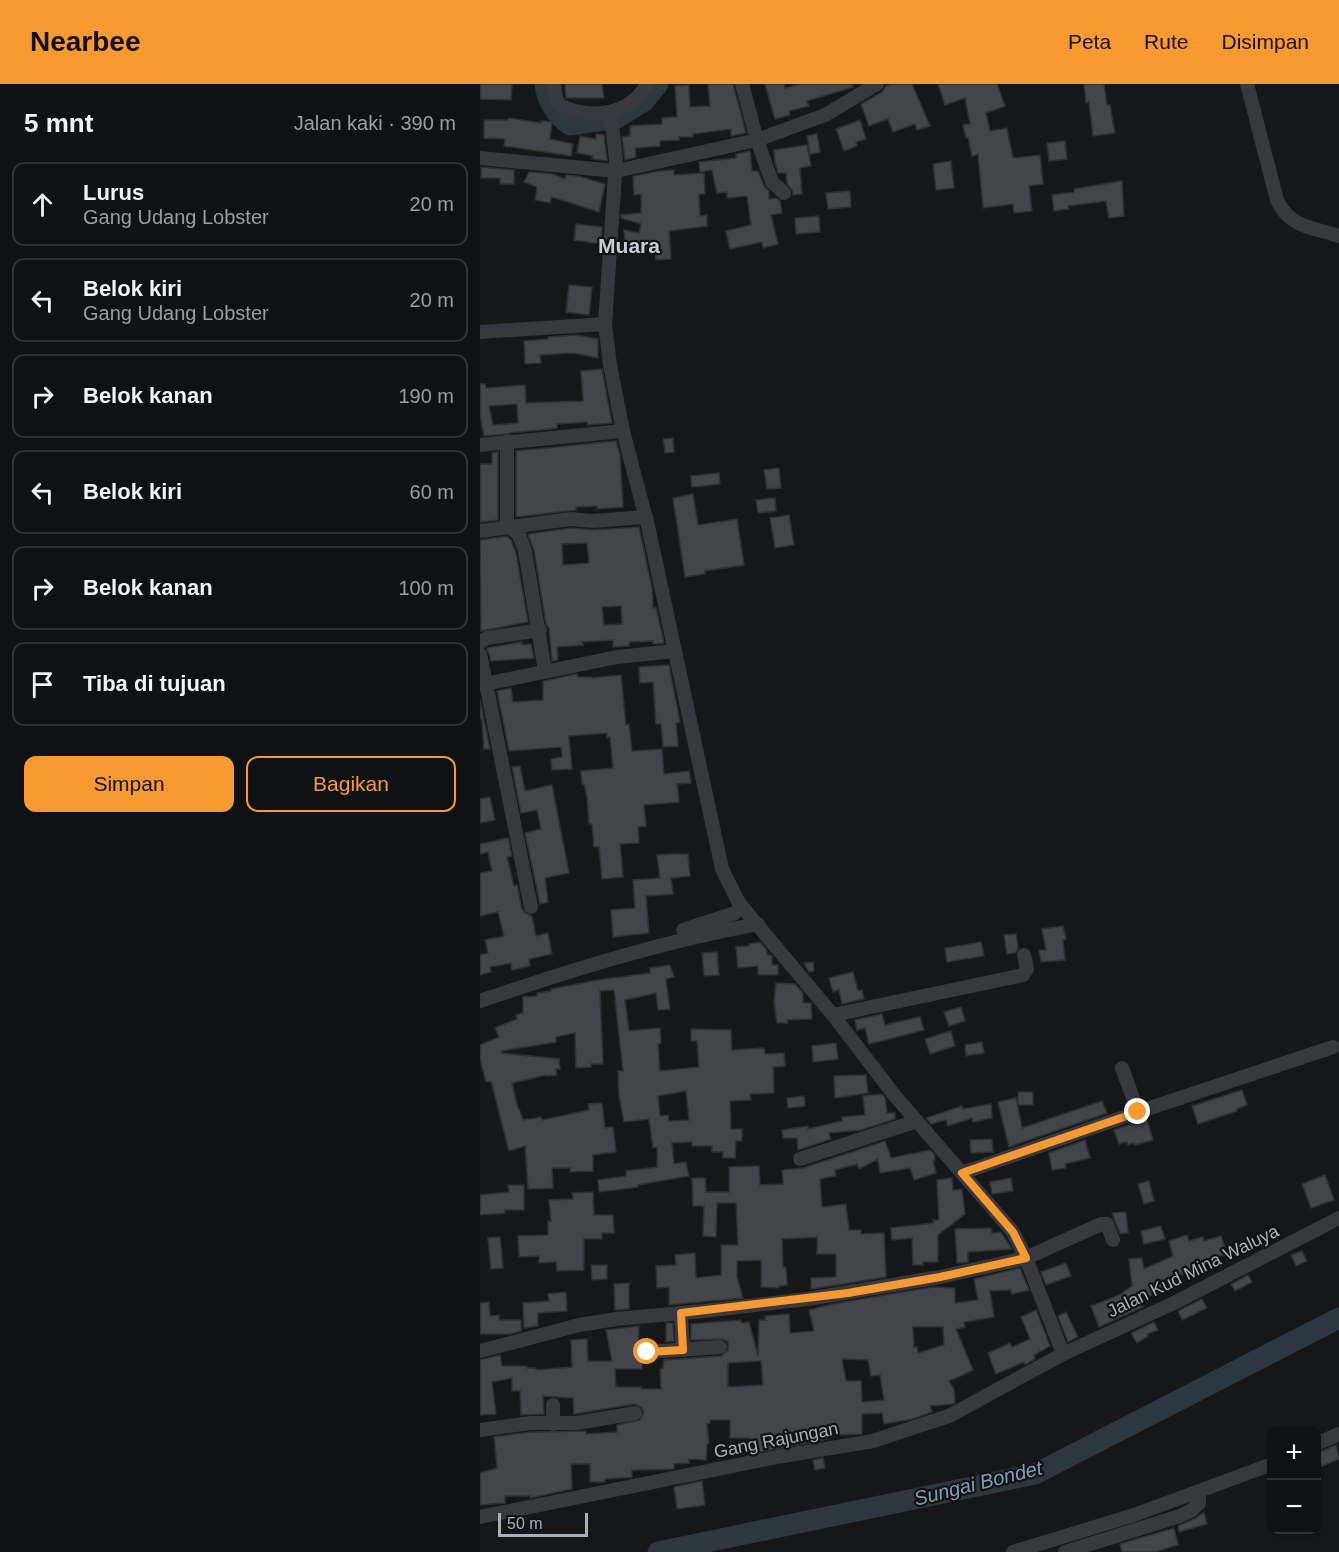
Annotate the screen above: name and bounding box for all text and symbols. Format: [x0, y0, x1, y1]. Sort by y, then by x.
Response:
text: Nearbee [30, 26, 141, 57]
text: Peta [1068, 30, 1111, 53]
text: Rute [1144, 30, 1188, 53]
text: Disimpan [1221, 30, 1309, 53]
text: 5 mnt [24, 108, 93, 138]
text: Jalan kaki · 390 m [294, 112, 456, 134]
text: Lurus [83, 180, 144, 205]
icon: ahead [26, 188, 59, 221]
text: 20 m [410, 193, 454, 215]
text: Gang Udang Lobster [83, 206, 269, 228]
district label: Muara [598, 234, 660, 257]
text: Belok kiri [83, 276, 182, 301]
icon: left [26, 284, 59, 317]
text: 20 m [410, 289, 454, 311]
text: Gang Udang Lobster [83, 302, 269, 324]
icon: right [26, 380, 59, 413]
text: Belok kanan [83, 383, 213, 408]
text: 190 m [398, 385, 454, 407]
icon: left [26, 476, 59, 509]
text: Belok kiri [83, 479, 182, 504]
text: 60 m [410, 481, 454, 503]
icon: right [26, 572, 59, 605]
text: Belok kanan [83, 575, 213, 600]
text: 100 m [398, 577, 454, 599]
icon: arrive [26, 668, 59, 701]
text: Tiba di tujuan [83, 671, 226, 696]
button: Simpan [24, 756, 234, 812]
button: Bagikan [246, 756, 456, 812]
route end [1124, 1098, 1150, 1124]
street label: Jalan Kud Mina Waluya [1104, 1220, 1283, 1321]
route start [633, 1338, 659, 1364]
street label: Gang Rajungan [712, 1418, 840, 1462]
map controls [1267, 1426, 1321, 1534]
button: + [1267, 1426, 1321, 1480]
water label: Sungai Bondet [912, 1456, 1046, 1510]
button: − [1267, 1480, 1321, 1534]
scale bar [498, 1510, 588, 1538]
text: 50 m [507, 1515, 543, 1532]

